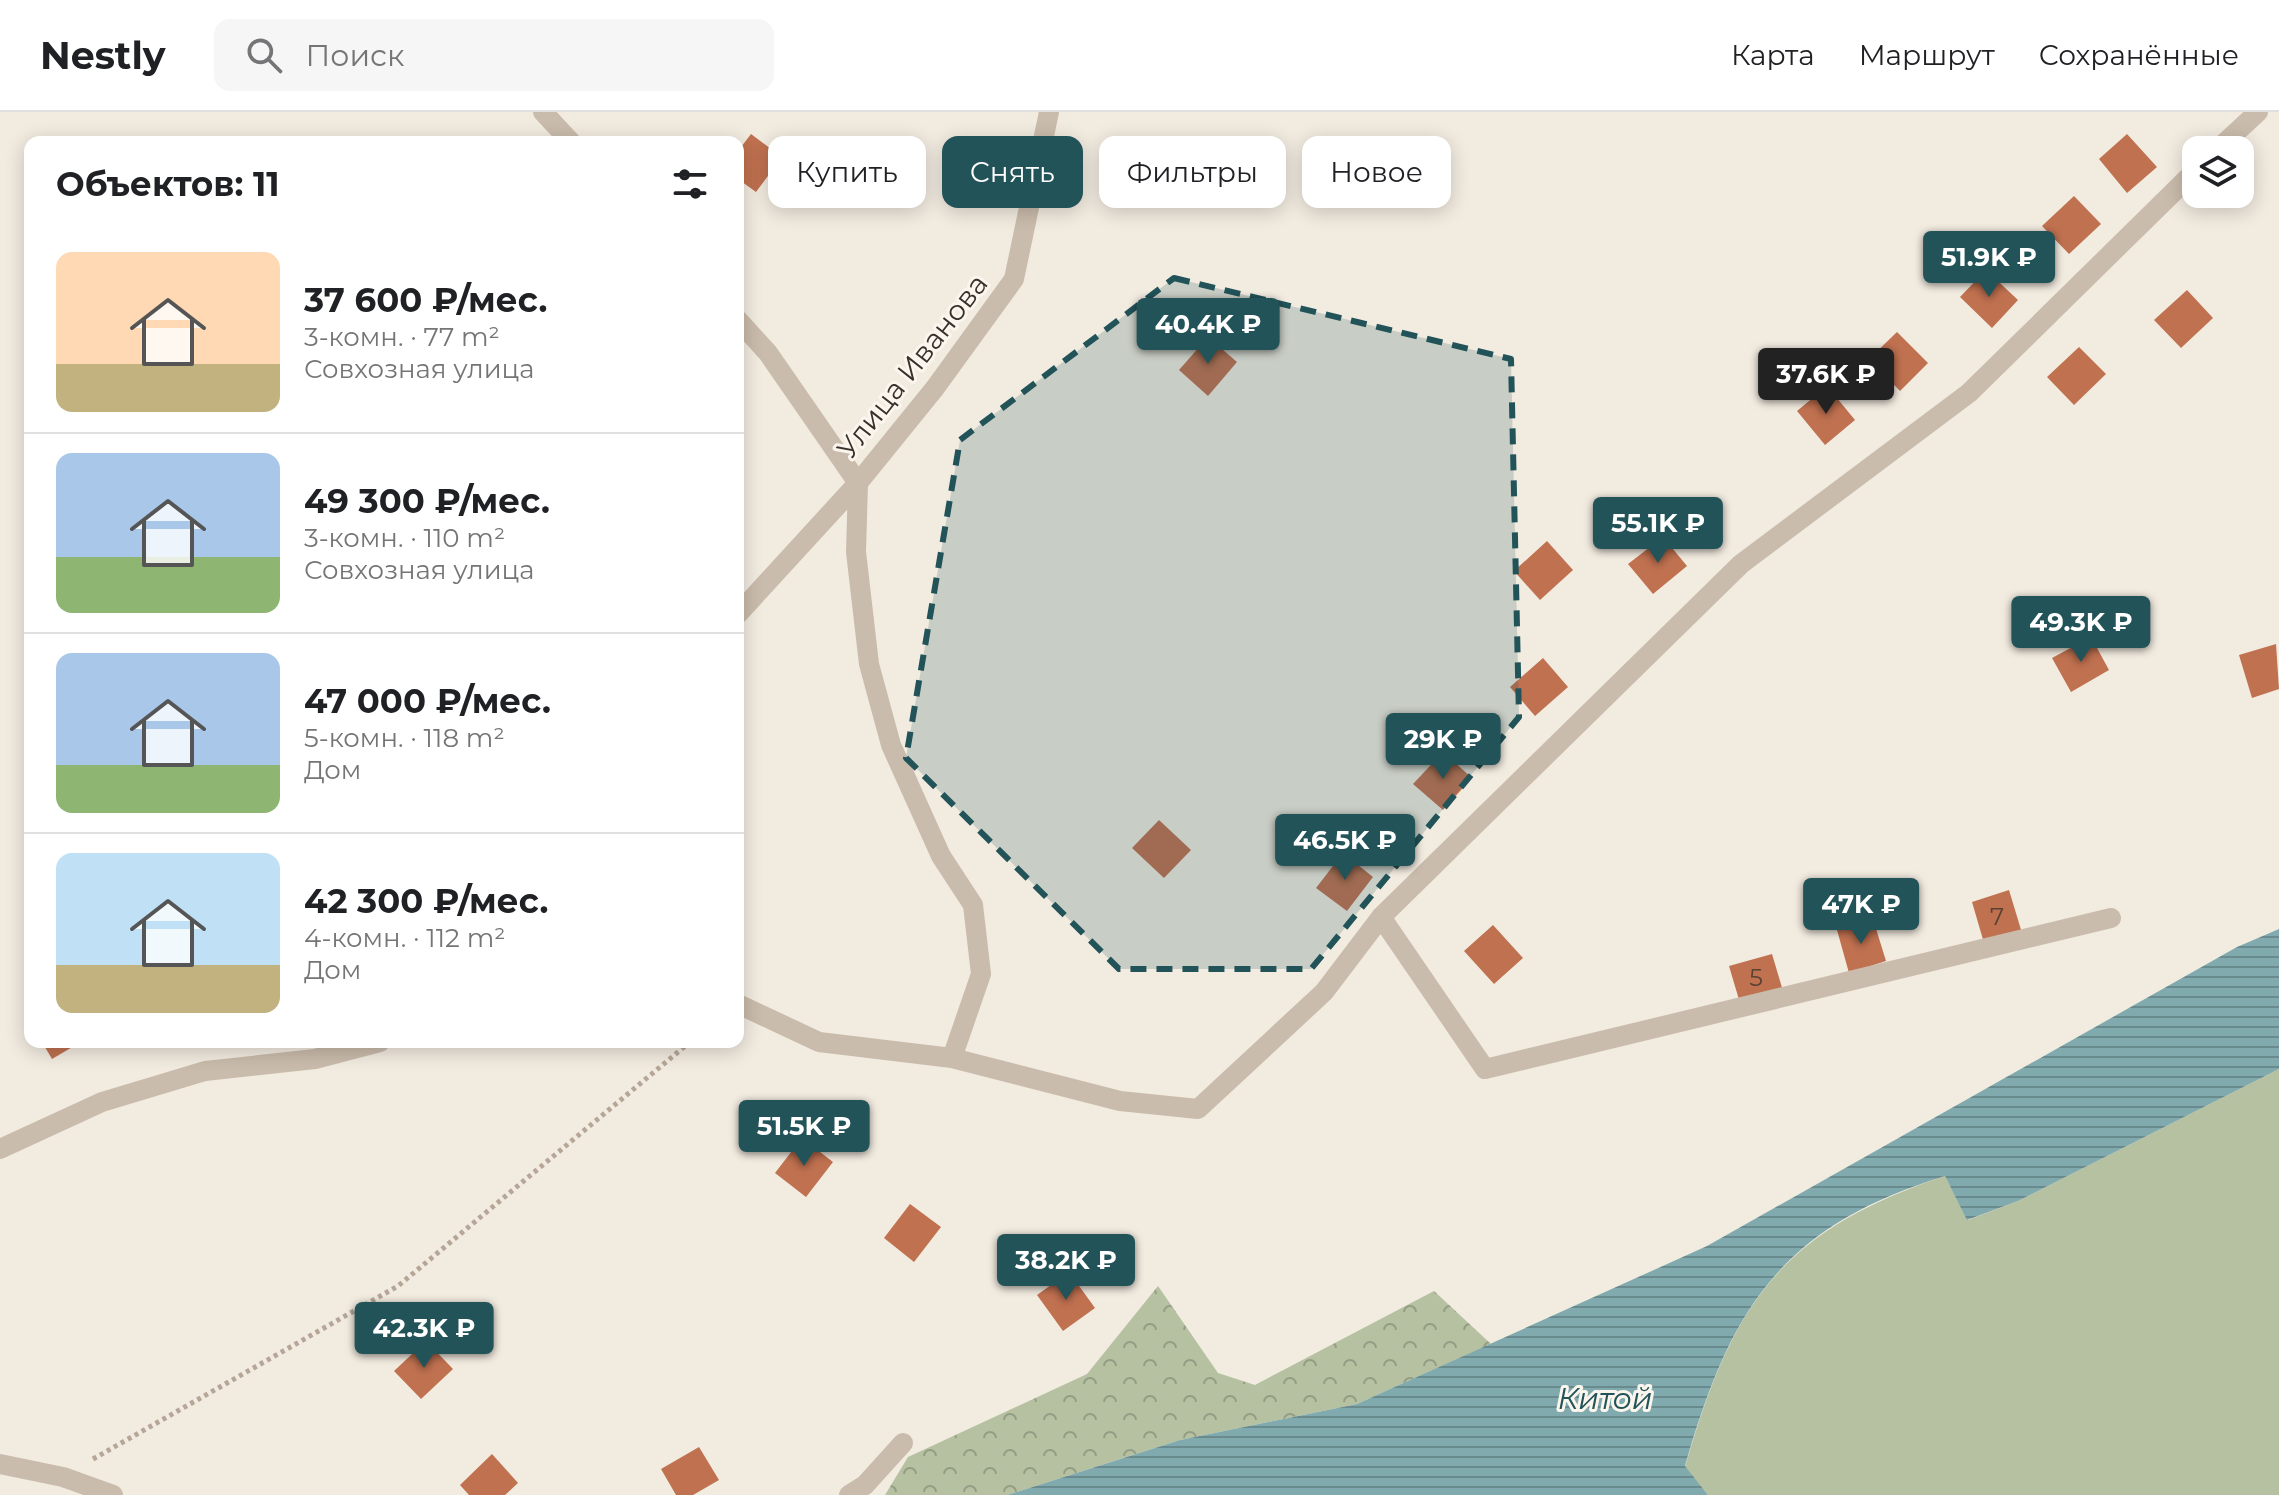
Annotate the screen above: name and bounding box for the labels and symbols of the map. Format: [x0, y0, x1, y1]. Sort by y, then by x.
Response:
pin: 51.9K ₽ [1915, 231, 2063, 299]
street label: Улица Иванова [830, 267, 994, 465]
pin: 40.4K ₽ [1134, 298, 1282, 366]
pin: 37.6K ₽ [1752, 348, 1900, 416]
pin: 55.1K ₽ [1584, 497, 1732, 565]
pin: 49.3K ₽ [2007, 596, 2155, 664]
pin: 29K ₽ [1387, 713, 1499, 781]
pin: 46.5K ₽ [1271, 814, 1419, 882]
pin: 47K ₽ [1805, 878, 1917, 946]
house number: 7 [1990, 902, 2004, 931]
house number: 5 [1749, 963, 1763, 992]
pin: 51.5K ₽ [730, 1100, 878, 1168]
pin: 38.2K ₽ [992, 1234, 1140, 1302]
pin: 42.3K ₽ [350, 1302, 498, 1370]
water label: Китой [1558, 1380, 1652, 1417]

